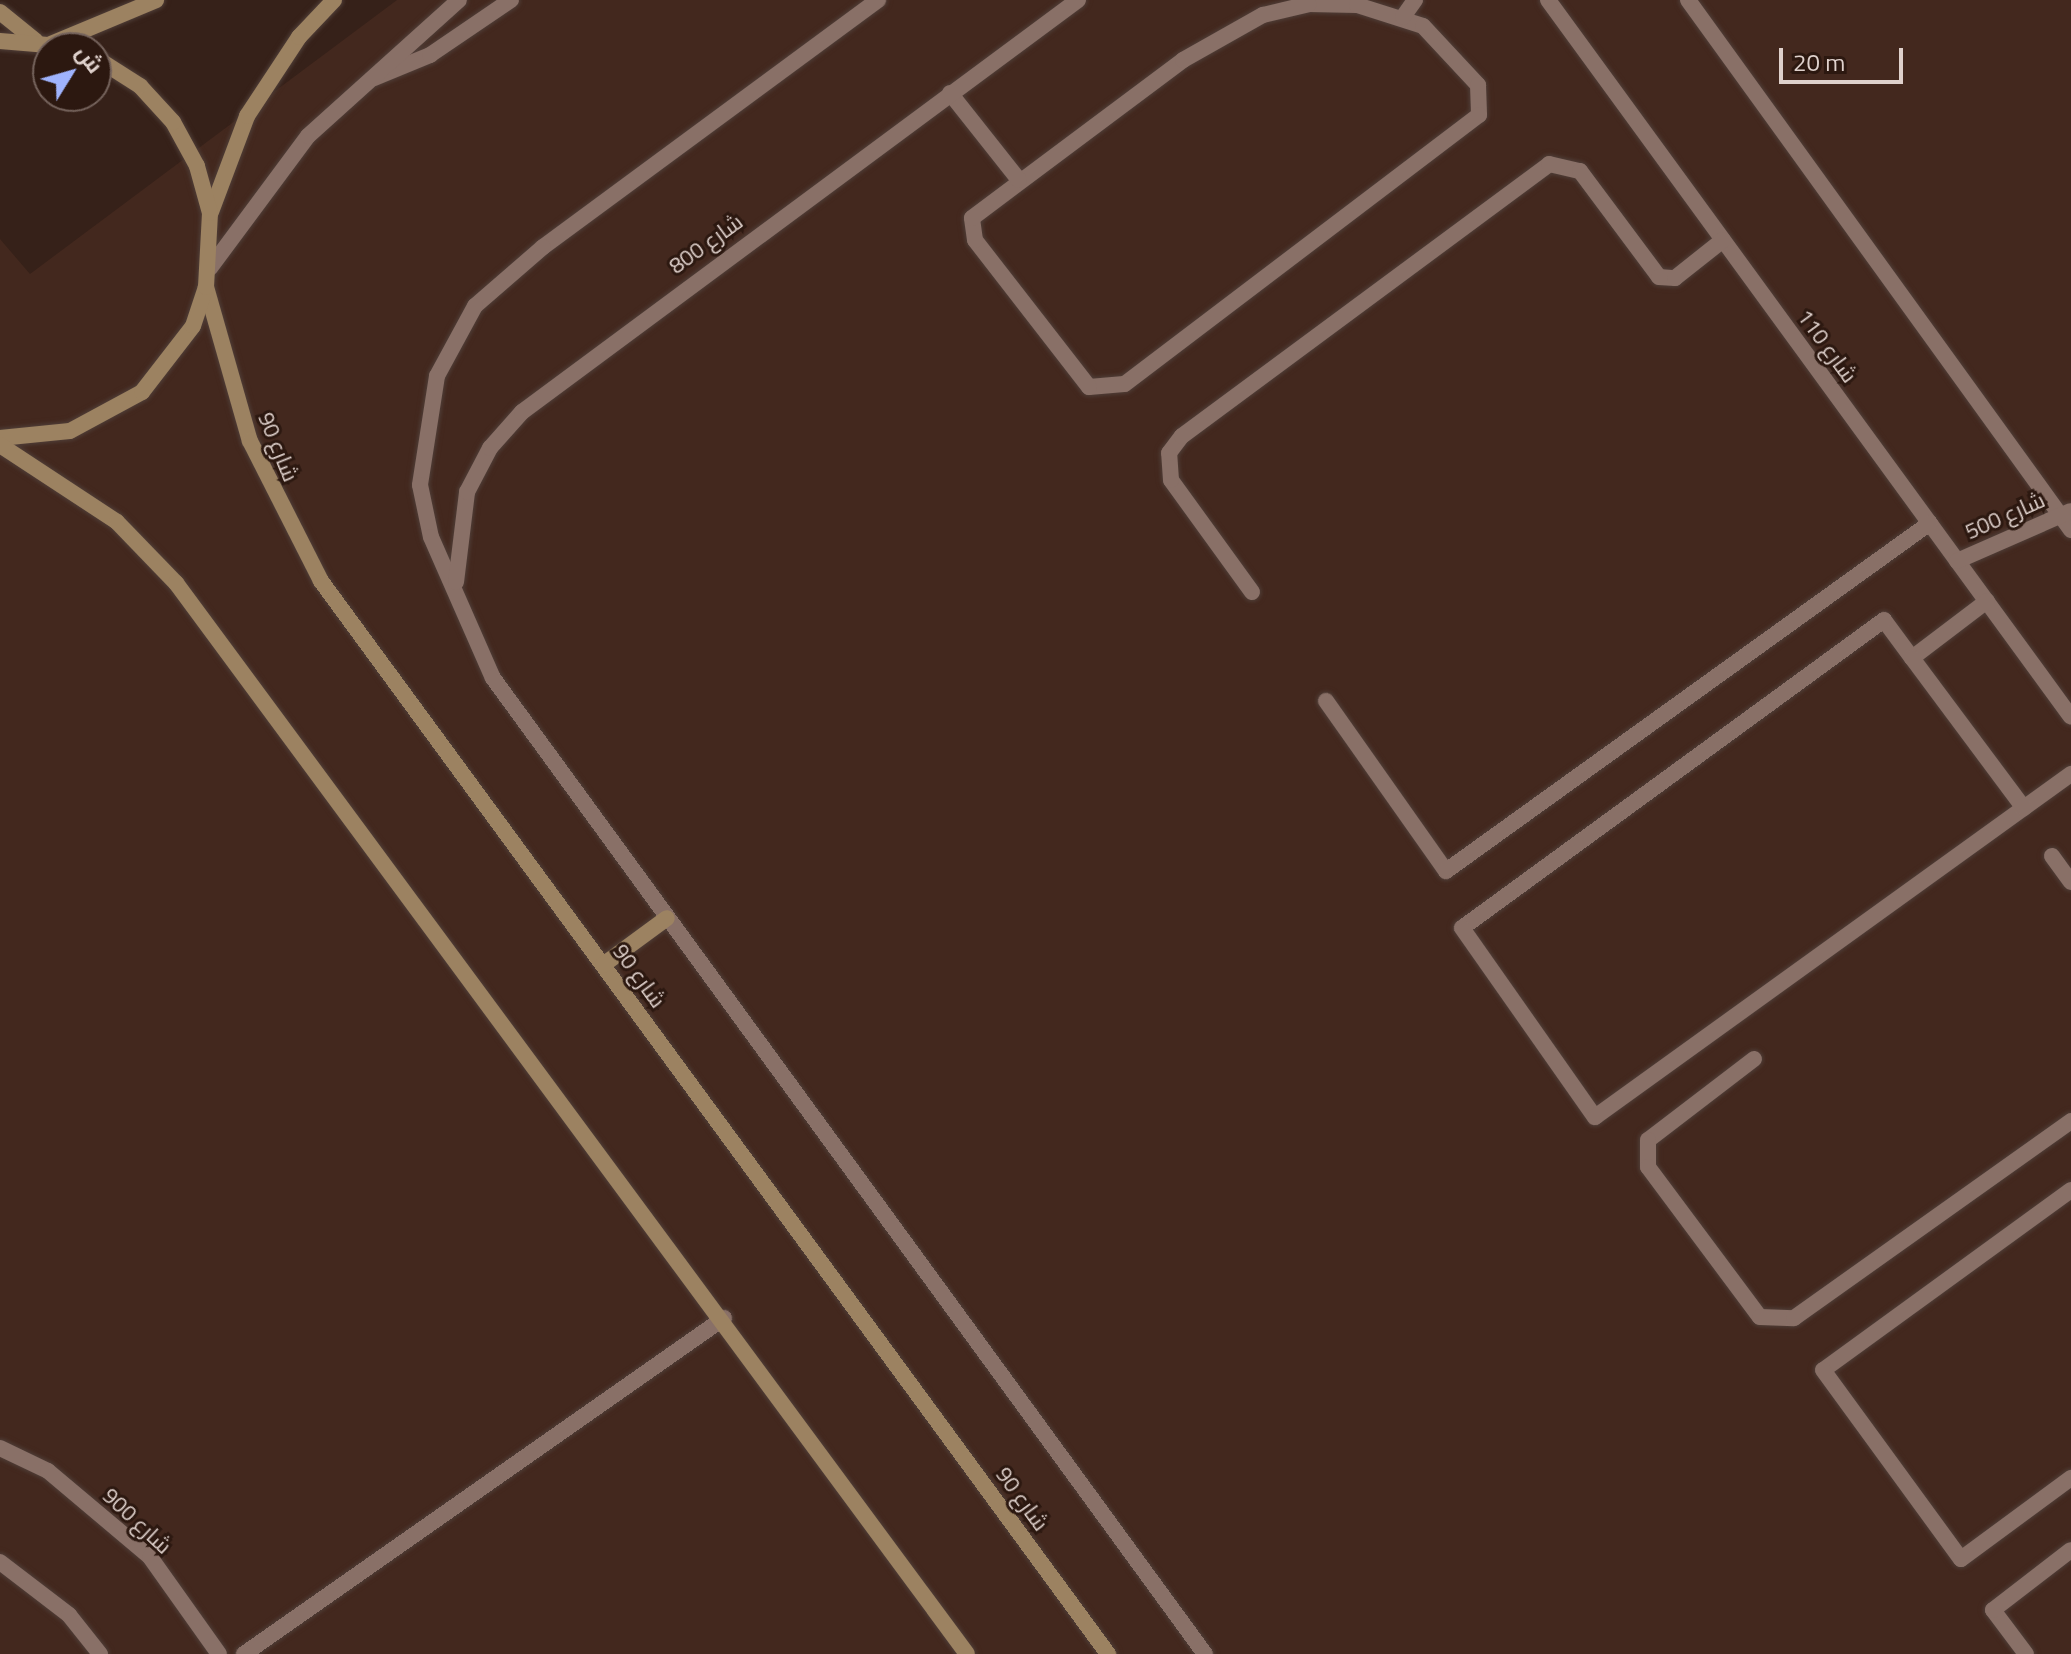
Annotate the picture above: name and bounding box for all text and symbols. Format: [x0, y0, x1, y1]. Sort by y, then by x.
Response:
north arrow [32, 32, 112, 112]
scale bar [1783, 32, 1907, 82]
text: ش [67, 37, 112, 80]
text: 20 m [1793, 44, 1845, 80]
street label: شارع 800 [664, 209, 748, 279]
street label: شارع 110 [1792, 304, 1862, 388]
street label: شارع 90 [252, 409, 304, 485]
street label: شارع 500 [1961, 487, 2049, 545]
street label: شارع 90 [607, 939, 671, 1013]
street label: شارع 90 [990, 1462, 1054, 1536]
street label: شارع 900 [97, 1483, 177, 1559]

